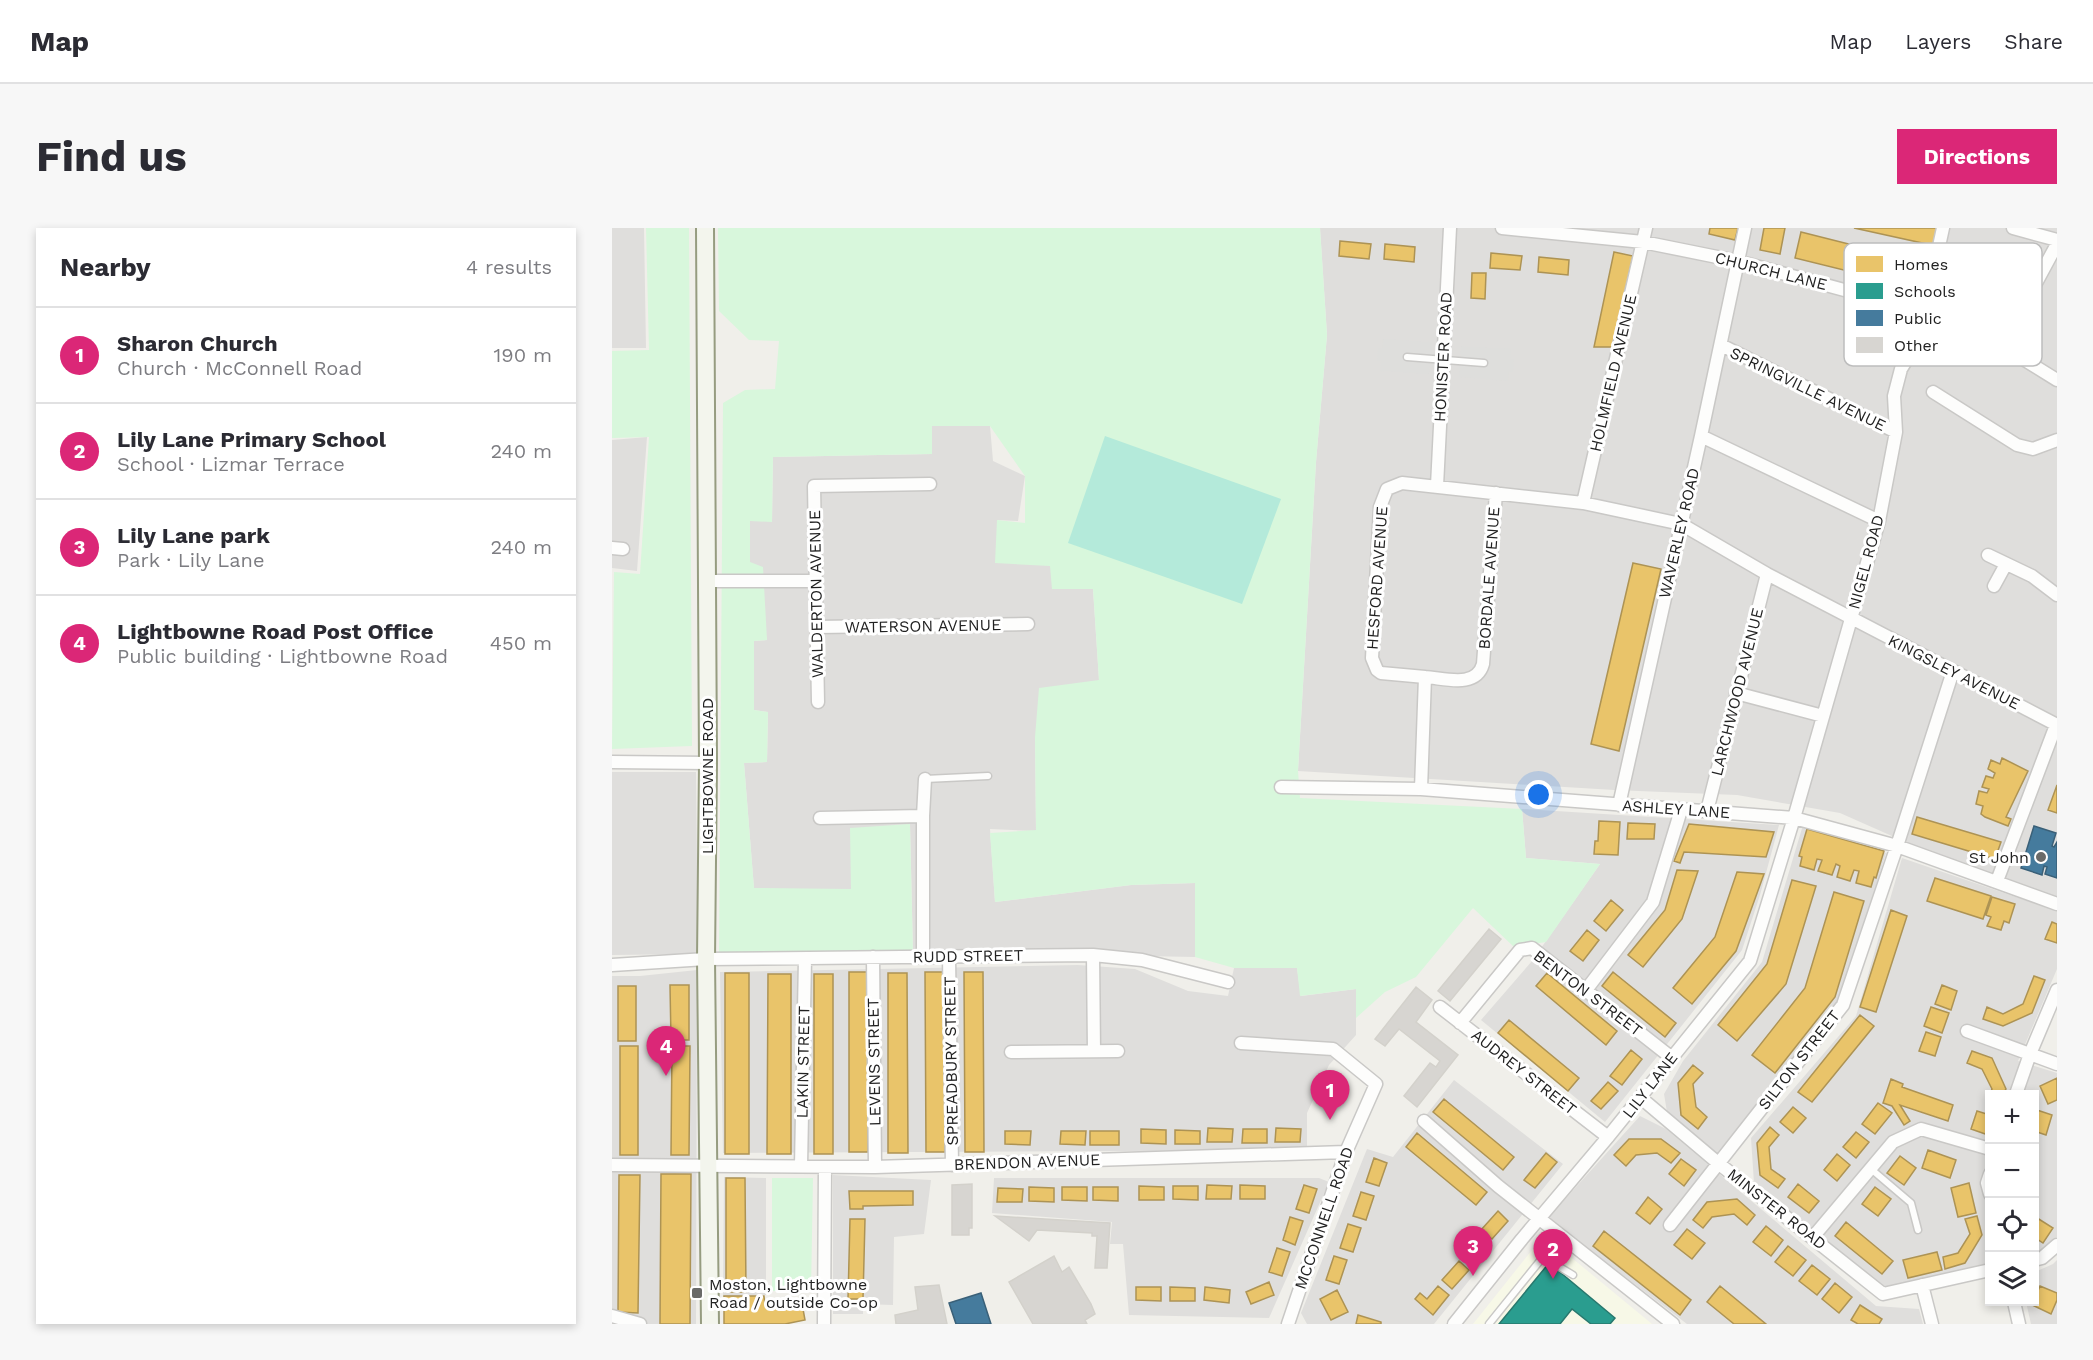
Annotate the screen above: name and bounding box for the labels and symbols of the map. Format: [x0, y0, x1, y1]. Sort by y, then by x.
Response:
legend [1844, 243, 2042, 366]
street label: CHURCH LANE [1713, 248, 1829, 294]
text: Homes [1894, 255, 1948, 274]
text: Schools [1894, 282, 1956, 301]
street label: HONISTER ROAD [1430, 291, 1456, 423]
street label: HOLMFIELD AVENUE [1586, 292, 1640, 454]
text: Public [1894, 309, 1942, 328]
text: Other [1894, 336, 1939, 355]
street label: SPRINGVILLE AVENUE [1727, 343, 1889, 435]
street label: WAVERLEY ROAD [1655, 466, 1703, 600]
street label: HESFORD AVENUE [1362, 505, 1392, 651]
street label: BORDALE AVENUE [1475, 506, 1503, 650]
street label: WALDERTON AVENUE [805, 510, 827, 678]
street label: NIGEL ROAD [1844, 513, 1888, 611]
street label: LARCHWOOD AVENUE [1707, 606, 1767, 778]
street label: WATERSON AVENUE [845, 615, 1001, 637]
street label: KINGSLEY AVENUE [1885, 631, 2023, 713]
street label: LIGHTBOWNE ROAD [698, 698, 717, 854]
your location [1524, 780, 1553, 809]
street label: ASHLEY LANE [1621, 796, 1731, 822]
place label: St John [1969, 848, 2029, 867]
marker: St John [2034, 850, 2048, 864]
street label: RUDD STREET [913, 946, 1024, 966]
street label: BENTON STREET [1530, 946, 1646, 1040]
street label: SPREADBURY STREET [940, 976, 962, 1146]
street label: LEVENS STREET [863, 998, 885, 1126]
street label: LAKIN STREET [793, 1005, 813, 1119]
street label: SILTON STREET [1754, 1006, 1844, 1114]
street label: AUDREY STREET [1468, 1025, 1581, 1119]
pin: 4 [646, 1026, 686, 1076]
street label: LILY LANE [1618, 1048, 1682, 1122]
pin: 1 [1310, 1070, 1350, 1120]
street label: MCCONNELL ROAD [1291, 1144, 1357, 1292]
street label: BRENDON AVENUE [953, 1150, 1101, 1174]
street label: MINSTER ROAD [1724, 1165, 1830, 1253]
pin: 3 [1454, 1226, 1492, 1276]
pin: 2 [1534, 1230, 1572, 1279]
place label: Moston, Lightbowne Road / outside Co-op [709, 1275, 878, 1312]
marker: Moston, Lightbowne Road / outside Co-op [690, 1286, 704, 1300]

